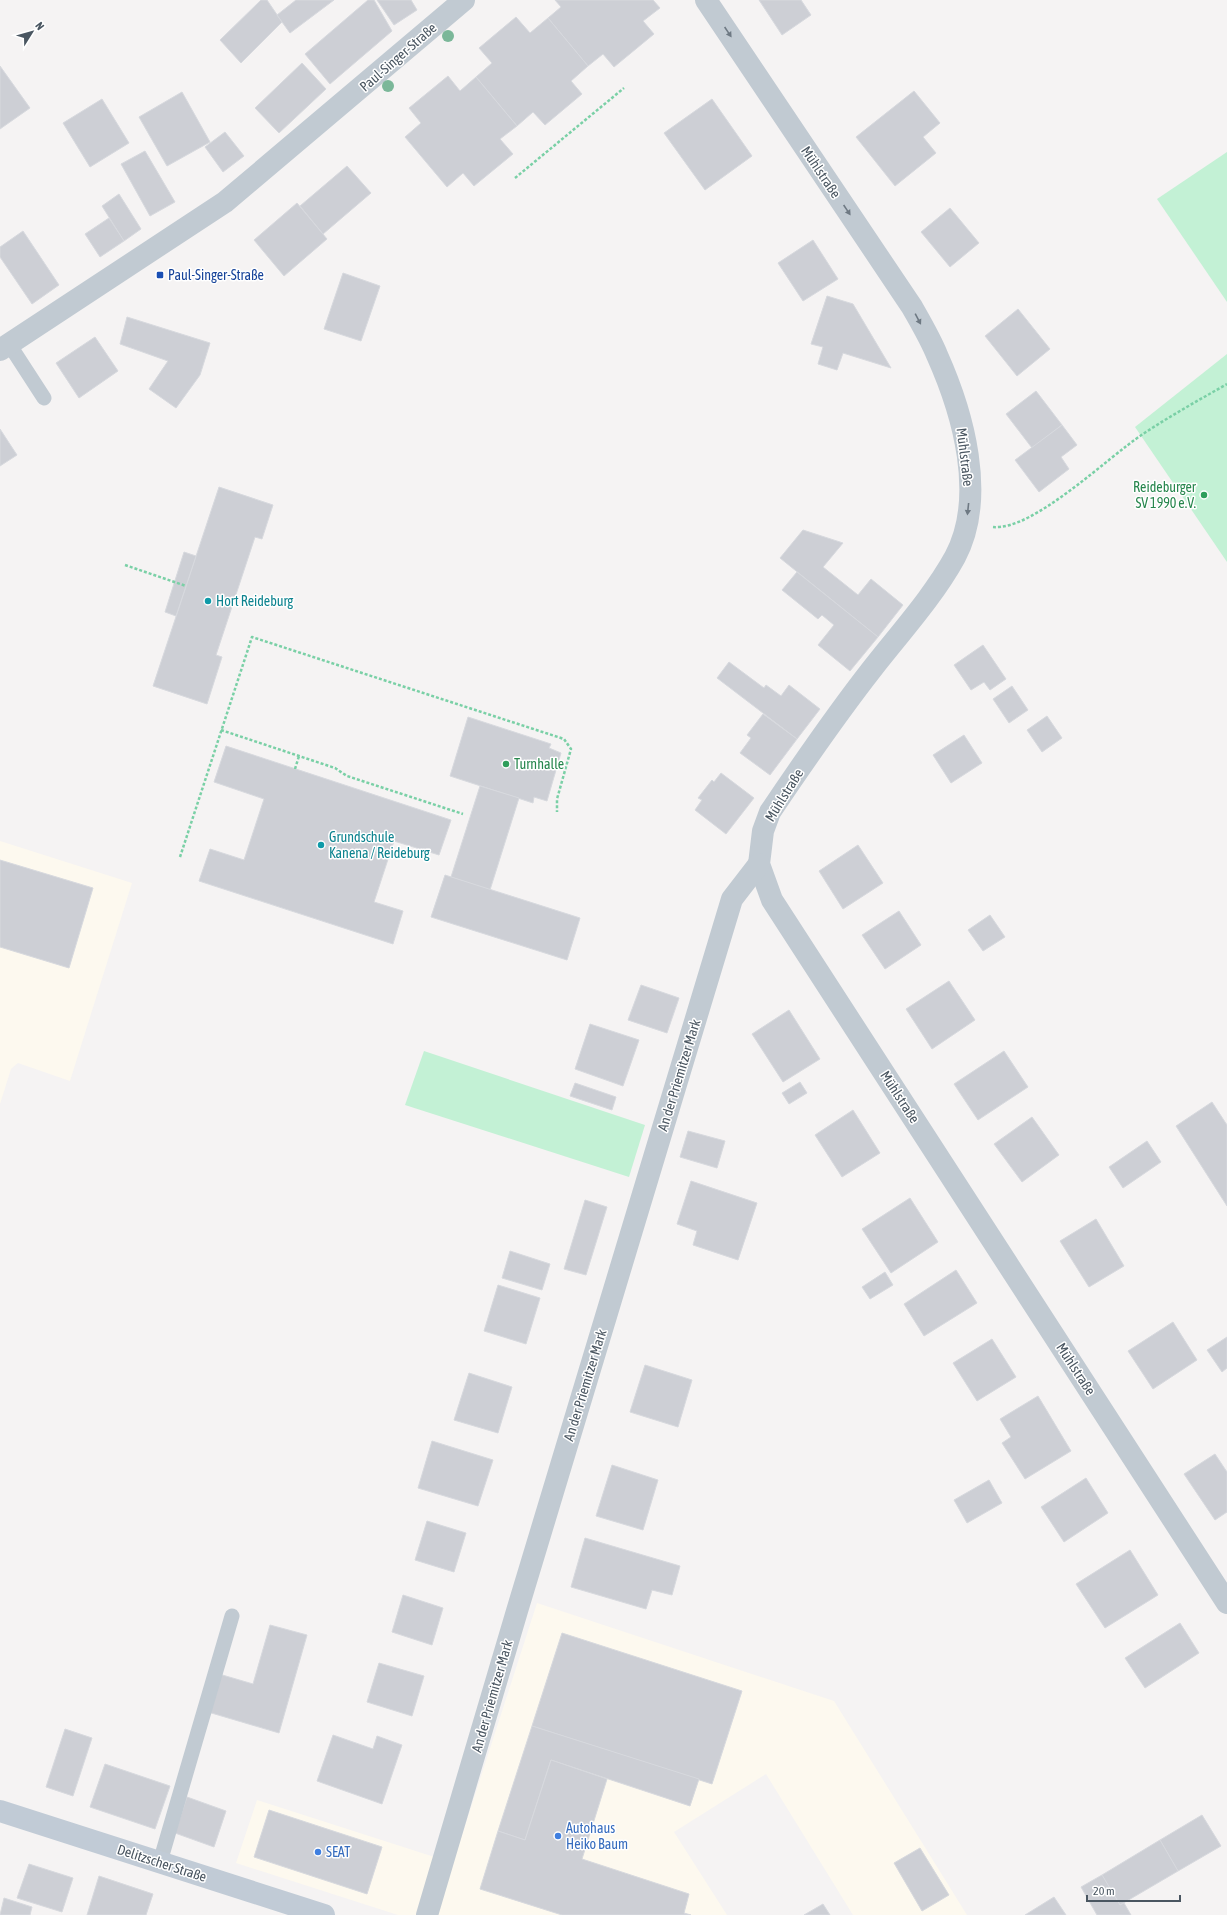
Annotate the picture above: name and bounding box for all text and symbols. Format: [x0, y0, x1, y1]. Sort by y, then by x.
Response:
north arrow [12, 12, 52, 52]
text: N [33, 20, 47, 32]
street label: Paul-Singer-Straße [357, 20, 439, 94]
one-way arrow [724, 27, 731, 38]
street label: Mühlstraße [798, 143, 844, 201]
one-way arrow [843, 205, 851, 215]
place label: Paul-Singer-Straße [168, 267, 264, 283]
marker: Paul-Singer-Straße [155, 270, 165, 280]
one-way arrow [915, 313, 922, 324]
street label: Mühlstraße [953, 427, 977, 487]
place label: Reideburger SV 1990 e.V. [1133, 479, 1197, 511]
marker: Reideburger SV 1990 e.V. [1199, 490, 1209, 500]
one-way arrow [965, 503, 971, 515]
place label: Hort Reideburg [216, 593, 293, 609]
marker: Hort Reideburg [203, 596, 213, 606]
place label: Turnhalle [514, 756, 564, 772]
marker: Turnhalle [501, 759, 511, 769]
street label: Mühlstraße [762, 766, 806, 824]
place label: Grundschule Kanena / Reideburg [329, 829, 430, 861]
marker: Grundschule Kanena / Reideburg [316, 840, 326, 850]
street label: An der Priemitzer Mark [654, 1017, 704, 1133]
street label: Mühlstraße [877, 1068, 923, 1126]
street label: An der Priemitzer Mark [560, 1327, 610, 1443]
street label: Mühlstraße [1053, 1340, 1099, 1398]
street label: An der Priemitzer Mark [468, 1638, 516, 1754]
place label: Autohaus Heiko Baum [566, 1820, 628, 1852]
marker: Autohaus Heiko Baum [553, 1831, 563, 1841]
street label: Delitzscher Straße [115, 1841, 209, 1885]
place label: SEAT [326, 1844, 350, 1860]
marker: SEAT [313, 1847, 323, 1857]
scale bar [1087, 1877, 1180, 1903]
text: 20 m [1093, 1884, 1115, 1898]

